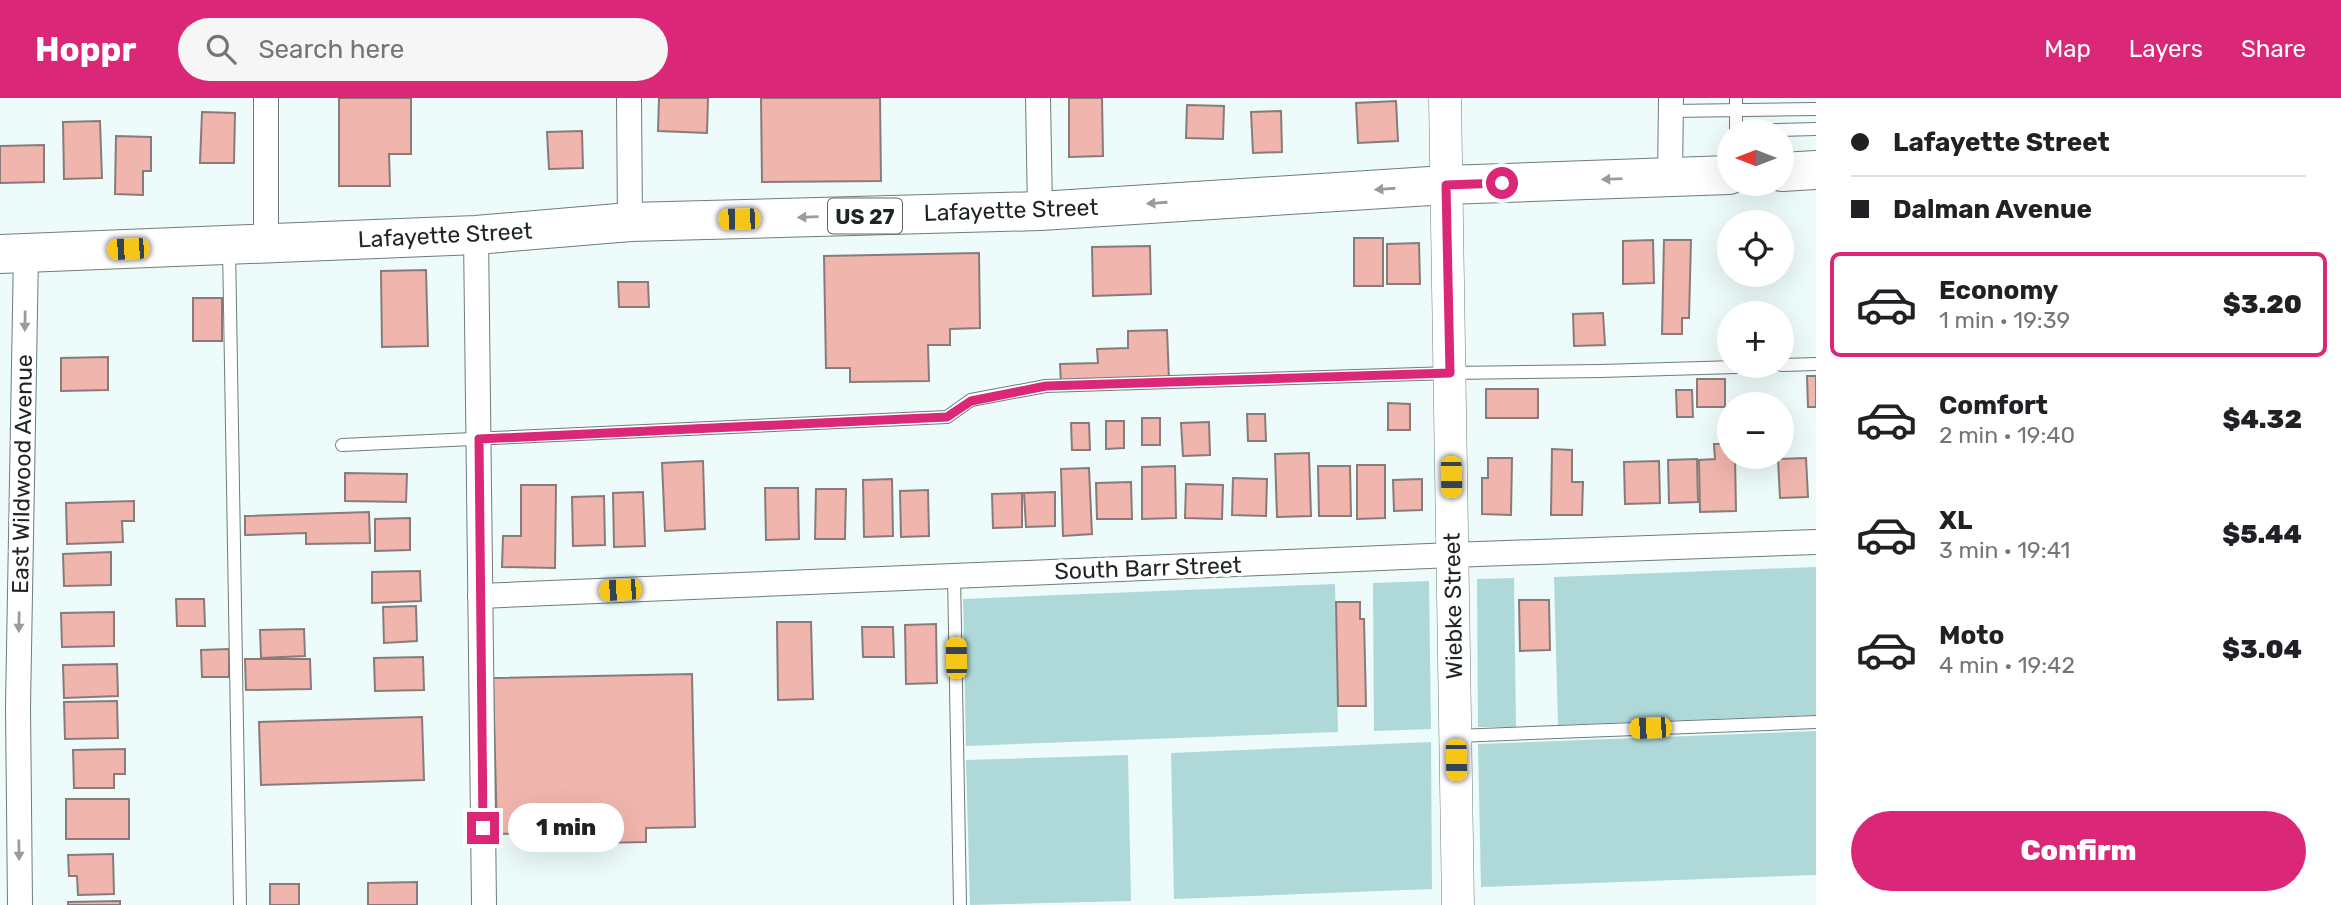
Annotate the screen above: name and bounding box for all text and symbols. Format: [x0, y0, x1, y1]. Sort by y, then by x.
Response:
search box [178, 18, 668, 81]
text: Hoppr [35, 30, 136, 69]
icon: search [202, 30, 240, 68]
text: Search here [258, 34, 404, 65]
text: Map [2044, 35, 2091, 63]
text: Layers [2129, 35, 2203, 63]
text: Share [2241, 35, 2306, 63]
north arrow [1717, 119, 1794, 196]
map controls [1717, 119, 1794, 469]
text: Lafayette Street [1893, 127, 2110, 158]
route start [1486, 167, 1518, 199]
one-way arrow [1601, 173, 1623, 185]
one-way arrow [1373, 184, 1395, 195]
street label: Lafayette Street [923, 193, 1099, 227]
text: Dalman Avenue [1893, 194, 2092, 225]
road number: US 27 [828, 198, 902, 234]
one-way arrow [1146, 198, 1168, 209]
car [718, 208, 761, 230]
button: locate [1717, 210, 1794, 287]
one-way arrow [797, 212, 819, 223]
street label: Lafayette Street [357, 216, 533, 254]
car [107, 238, 150, 260]
icon: car [1855, 273, 1918, 336]
text: Economy [1939, 275, 2058, 306]
text: $3.20 [2223, 289, 2302, 320]
button: + [1717, 301, 1794, 378]
text: 1 min · 19:39 [1939, 306, 2070, 334]
one-way arrow [19, 310, 31, 332]
street label: East Wildwood Avenue [6, 354, 38, 594]
icon: car [1855, 388, 1918, 451]
text: Comfort [1939, 390, 2048, 421]
button: − [1717, 392, 1794, 469]
text: $4.32 [2223, 404, 2302, 435]
text: 2 min · 19:40 [1939, 421, 2075, 449]
car [1441, 456, 1462, 498]
icon: car [1855, 503, 1918, 566]
text: XL [1939, 505, 1972, 536]
text: $5.44 [2222, 519, 2302, 550]
street label: Wiebke Street [1438, 532, 1468, 680]
text: 3 min · 19:41 [1939, 536, 2070, 564]
street label: South Barr Street [1054, 551, 1242, 585]
car [599, 578, 642, 602]
one-way arrow [14, 611, 25, 633]
icon: car [1855, 618, 1918, 681]
text: Moto [1939, 620, 2004, 651]
text: $3.04 [2222, 634, 2302, 665]
car [946, 637, 967, 679]
text: 4 min · 19:42 [1939, 651, 2075, 679]
car [1629, 717, 1672, 739]
car [1446, 739, 1467, 781]
callout: 1 min [508, 804, 623, 852]
button: Confirm [1851, 811, 2306, 891]
route end [467, 812, 499, 844]
text: 1 min [536, 813, 596, 841]
one-way arrow [14, 839, 25, 861]

